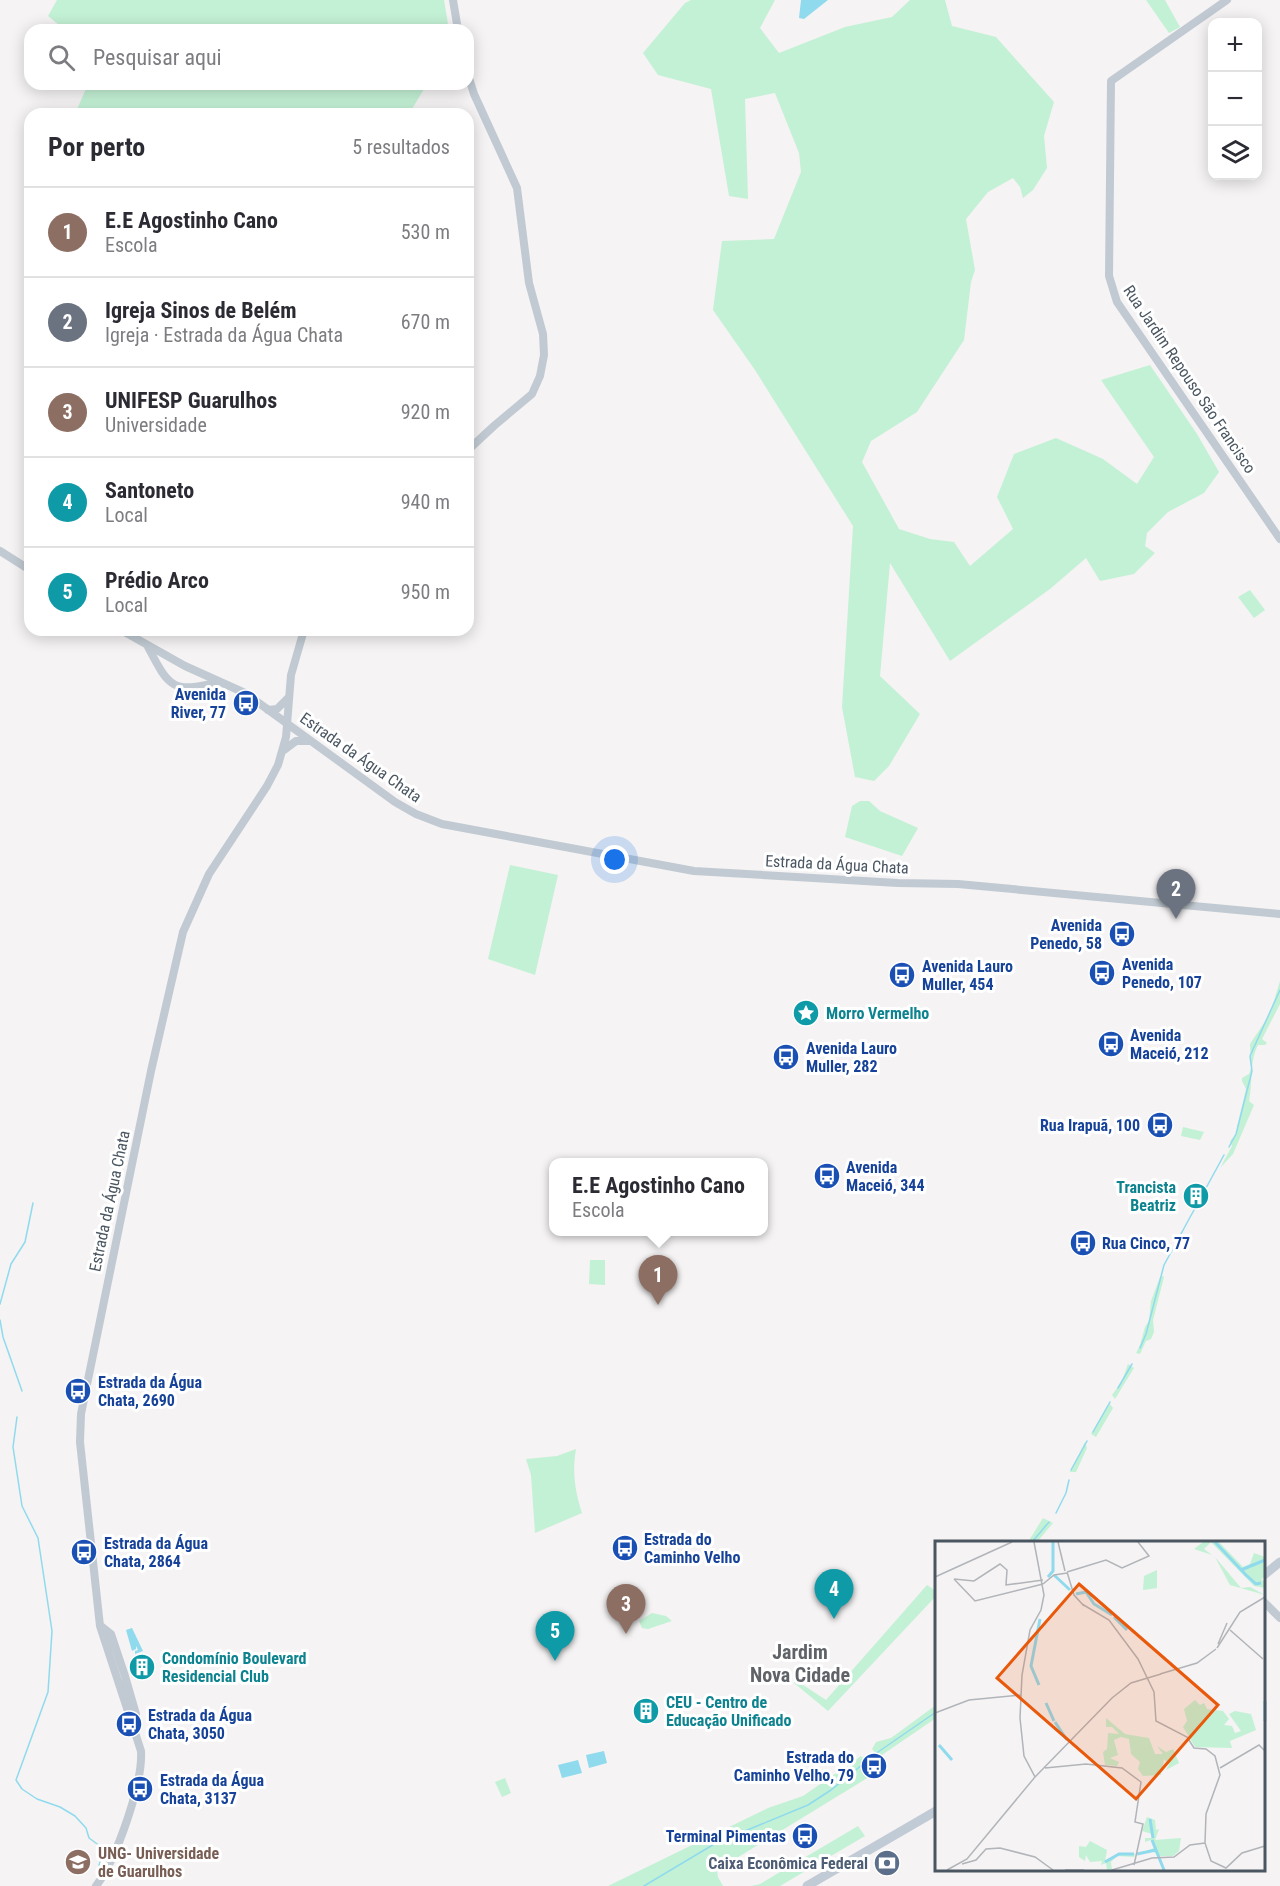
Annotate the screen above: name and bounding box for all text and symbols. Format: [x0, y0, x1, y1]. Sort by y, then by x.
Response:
map controls [1208, 18, 1262, 180]
button: + [1208, 18, 1262, 72]
search box [24, 24, 474, 90]
icon: search [45, 41, 78, 74]
text: Pesquisar aqui [93, 45, 222, 70]
button: − [1208, 72, 1262, 126]
button: layers [1208, 126, 1262, 180]
text: Por perto [48, 132, 145, 162]
text: 5 resultados [352, 135, 450, 159]
text: E.E Agostinho Cano [105, 208, 278, 233]
text: 1 [62, 220, 73, 244]
text: 530 m [401, 220, 450, 244]
text: Escola [105, 233, 158, 257]
street label: Rua Jardim Repouso São Francisco [1119, 282, 1260, 477]
text: Igreja Sinos de Belém [105, 298, 296, 323]
text: 2 [62, 310, 73, 334]
text: 670 m [401, 310, 450, 334]
text: Igreja · Estrada da Água Chata [105, 323, 343, 347]
text: UNIFESP Guarulhos [105, 388, 277, 413]
text: 3 [62, 400, 73, 424]
text: 920 m [401, 400, 450, 424]
text: Universidade [105, 413, 207, 437]
text: Santoneto [105, 478, 194, 503]
text: 4 [62, 490, 73, 514]
text: 940 m [401, 490, 450, 514]
text: Local [105, 503, 148, 527]
text: Prédio Arco [105, 568, 209, 593]
text: 5 [62, 580, 73, 604]
text: 950 m [401, 580, 450, 604]
text: Local [105, 593, 148, 617]
place label: Avenida River, 77 [171, 685, 226, 722]
bus stop icon: Avenida River, 77 [231, 688, 261, 718]
street label: Estrada da Água Chata [296, 708, 425, 806]
your location [600, 845, 629, 874]
street label: Estrada da Água Chata [765, 851, 909, 878]
pin: 2 [1156, 870, 1196, 919]
place label: Avenida Penedo, 58 [1030, 916, 1102, 953]
bus stop icon: Avenida Penedo, 58 [1107, 919, 1137, 949]
place label: Avenida Penedo, 107 [1122, 955, 1202, 992]
place label: Avenida Lauro Muller, 454 [922, 957, 1013, 994]
bus stop icon: Avenida Penedo, 107 [1087, 958, 1117, 988]
bus stop icon: Avenida Lauro Muller, 454 [887, 960, 917, 990]
place icon: Morro Vermelho [791, 998, 821, 1028]
place label: Morro Vermelho [826, 1004, 929, 1023]
place label: Avenida Maceió, 212 [1130, 1026, 1209, 1063]
bus stop icon: Avenida Maceió, 212 [1096, 1029, 1126, 1059]
place label: Avenida Lauro Muller, 282 [806, 1039, 897, 1076]
bus stop icon: Avenida Lauro Muller, 282 [771, 1042, 801, 1072]
bus stop icon: Rua Irapuã, 100 [1145, 1110, 1175, 1140]
place label: Rua Irapuã, 100 [1040, 1116, 1140, 1135]
street label: Estrada da Água Chata [85, 1129, 134, 1273]
popup [549, 1158, 768, 1236]
place label: Avenida Maceió, 344 [846, 1158, 925, 1195]
bus stop icon: Avenida Maceió, 344 [812, 1161, 842, 1191]
text: E.E Agostinho Cano [572, 1173, 745, 1198]
place label: Trancista Beatriz [1116, 1178, 1176, 1215]
building icon: Trancista Beatriz [1181, 1181, 1211, 1211]
text: Escola [572, 1198, 625, 1222]
bus stop icon: Rua Cinco, 77 [1068, 1228, 1098, 1258]
place label: Rua Cinco, 77 [1102, 1234, 1190, 1253]
pin: 1 [638, 1256, 678, 1305]
place label: Estrada da Água Chata, 2690 [98, 1373, 202, 1410]
bus stop icon: Estrada da Água Chata, 2690 [63, 1376, 93, 1406]
place label: Estrada do Caminho Velho [644, 1530, 740, 1567]
bus stop icon: Estrada do Caminho Velho [610, 1533, 640, 1563]
place label: Estrada da Água Chata, 2864 [104, 1534, 208, 1571]
bus stop icon: Estrada da Água Chata, 2864 [69, 1537, 99, 1567]
inset map [935, 1541, 1265, 1871]
pin: 4 [814, 1570, 854, 1619]
pin: 3 [606, 1584, 646, 1634]
pin: 5 [536, 1612, 574, 1661]
district label: Jardim Nova Cidade [750, 1640, 850, 1687]
place label: Condomínio Boulevard Residencial Club [162, 1649, 307, 1686]
building icon: Condomínio Boulevard Residencial Club [127, 1652, 157, 1682]
place label: CEU - Centro de Educação Unificado [666, 1693, 792, 1730]
building icon: CEU - Centro de Educação Unificado [631, 1696, 661, 1726]
place label: Estrada da Água Chata, 3050 [148, 1706, 252, 1743]
bus stop icon: Estrada da Água Chata, 3050 [114, 1709, 144, 1739]
place label: Estrada do Caminho Velho, 79 [734, 1748, 854, 1785]
bus stop icon: Estrada do Caminho Velho, 79 [859, 1751, 889, 1781]
place label: Estrada da Água Chata, 3137 [160, 1771, 264, 1808]
bus stop icon: Estrada da Água Chata, 3137 [125, 1774, 155, 1804]
bus stop icon: Terminal Pimentas [790, 1821, 820, 1851]
place label: Terminal Pimentas [666, 1827, 786, 1846]
place label: UNG- Universidade de Guarulhos [98, 1844, 220, 1881]
school or university icon: UNG- Universidade de Guarulhos [63, 1847, 93, 1877]
bank icon: Caixa Econômica Federal [872, 1848, 902, 1878]
place label: Caixa Econômica Federal [708, 1854, 868, 1873]

